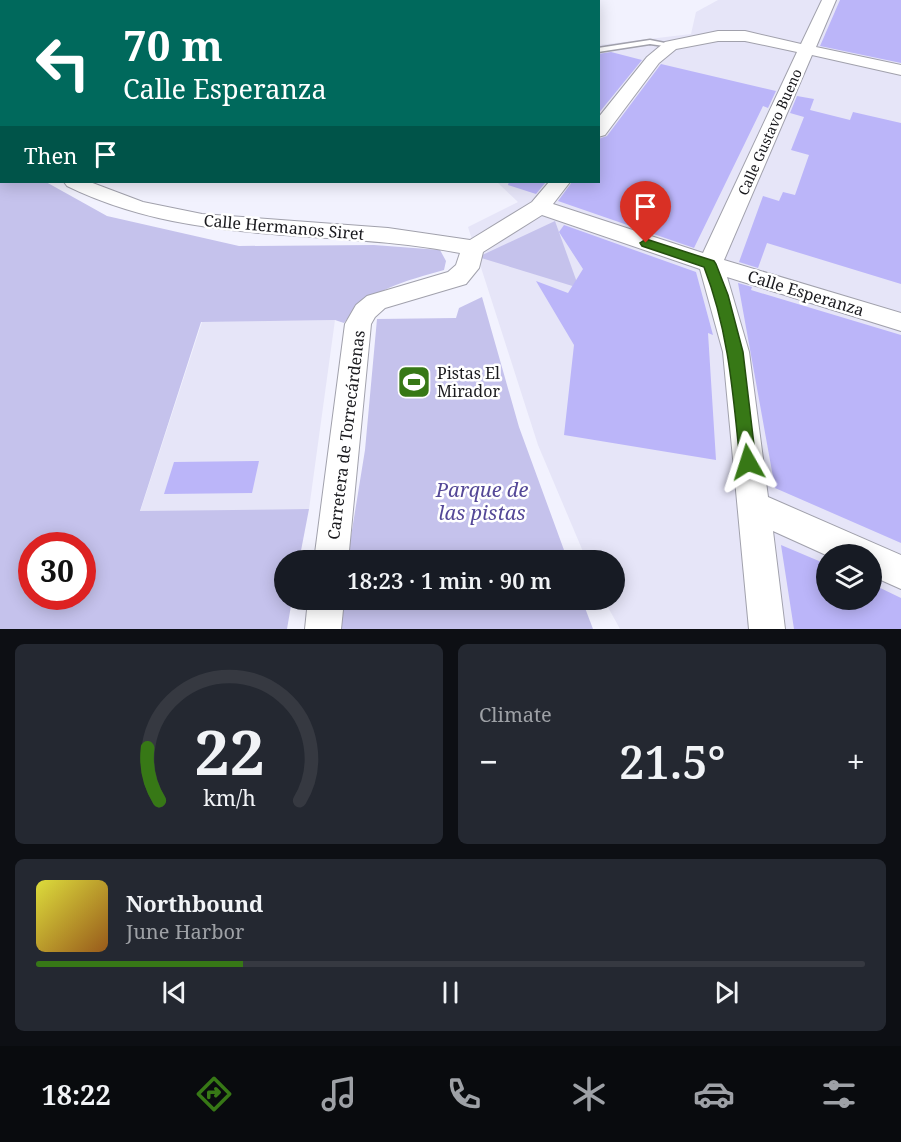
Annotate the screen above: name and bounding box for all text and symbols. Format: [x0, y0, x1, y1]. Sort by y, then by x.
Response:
text: 70 m [123, 16, 223, 73]
icon: left [24, 24, 102, 102]
street label: Calle Gustavo Bueno [733, 65, 806, 198]
text: Calle Esperanza [123, 70, 327, 107]
icon: arrive [89, 138, 122, 171]
text: Then [24, 140, 77, 170]
pin [620, 181, 671, 243]
icon: arrive [629, 190, 662, 223]
street label: Calle Hermanos Siret [203, 209, 365, 245]
street label: Calle Esperanza [745, 265, 867, 321]
street label: Carretera de Torrecárdenas [322, 329, 370, 541]
place label: Pistas El Mirador [437, 362, 500, 402]
sports icon: Pistas El Mirador [396, 364, 432, 400]
position arrow [716, 430, 780, 494]
park label: Parque de las pistas [435, 476, 528, 526]
speed limit sign: 30 [18, 532, 96, 610]
map controls [816, 544, 882, 610]
button: layers [816, 544, 882, 610]
text: 18:23 · 1 min · 90 m [347, 565, 552, 595]
text: Climate [479, 701, 552, 728]
text: 22 [194, 708, 264, 793]
text: 21.5° [619, 731, 726, 792]
text: − [479, 739, 498, 784]
text: + [847, 739, 865, 784]
text: km/h [203, 783, 256, 812]
text: Northbound [126, 888, 263, 918]
text: June Harbor [126, 918, 244, 945]
icon: previous [158, 976, 191, 1009]
icon: pause [434, 976, 467, 1009]
icon: next [710, 976, 743, 1009]
icon: directions [193, 1073, 235, 1115]
icon: music [318, 1073, 360, 1115]
icon: phone [443, 1073, 485, 1115]
icon: climate [568, 1073, 610, 1115]
icon: car [693, 1073, 735, 1115]
icon: filters [818, 1073, 860, 1115]
text: 18:22 [41, 1076, 111, 1113]

